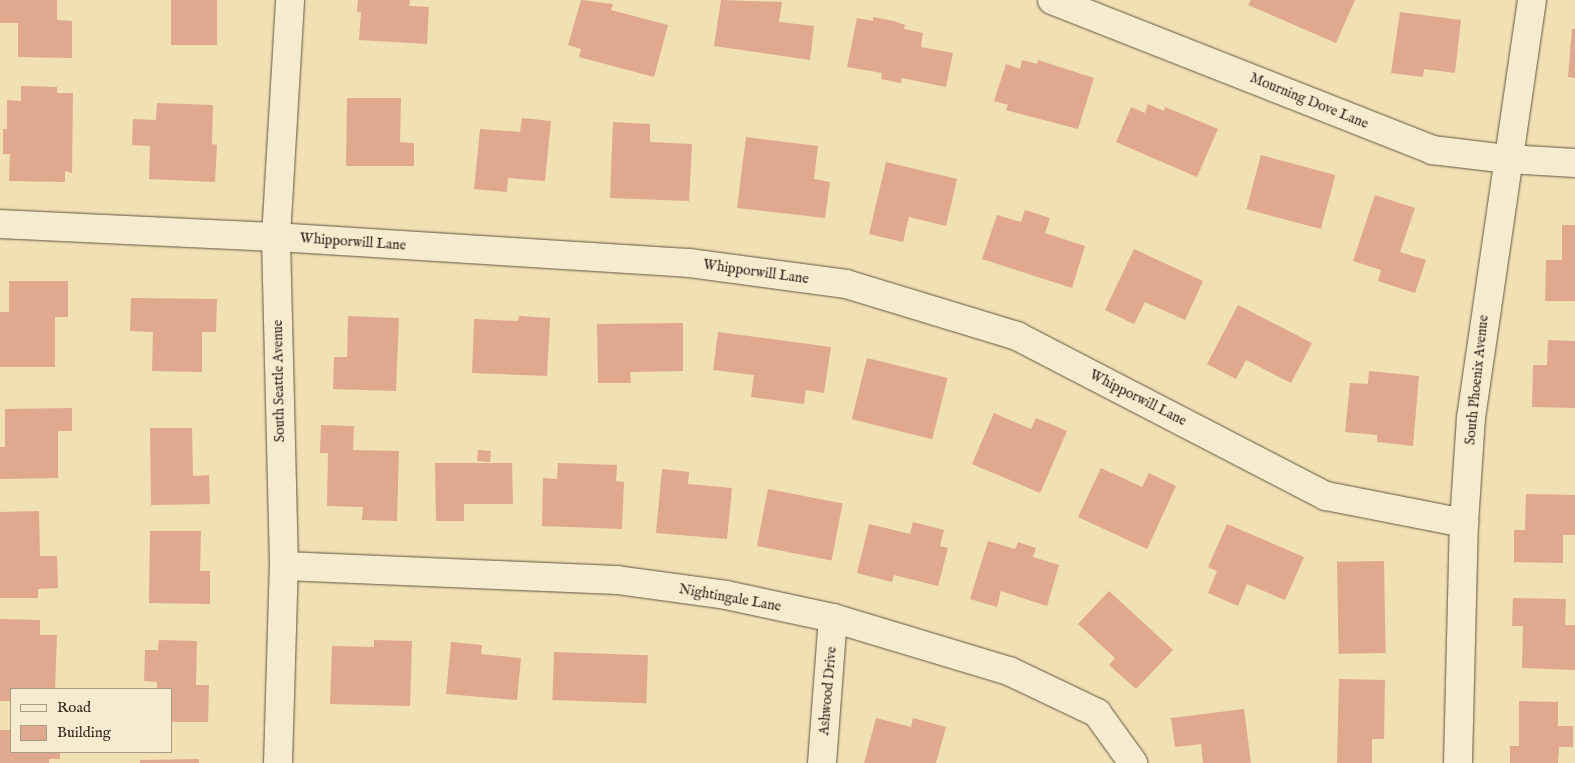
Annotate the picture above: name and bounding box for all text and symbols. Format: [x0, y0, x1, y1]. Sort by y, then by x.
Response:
street label: Mourning Dove Lane [1247, 70, 1371, 132]
street label: Whipporwill Lane [299, 230, 407, 254]
street label: Whipporwill Lane [702, 256, 810, 288]
street label: South Phoenix Avenue [1462, 314, 1492, 446]
street label: South Seattle Avenue [270, 320, 288, 442]
street label: Whipporwill Lane [1087, 366, 1189, 430]
street label: Nightingale Lane [678, 581, 782, 615]
street label: Ashwood Drive [816, 646, 840, 736]
legend [10, 688, 172, 753]
text: Road [57, 698, 91, 717]
text: Building [57, 723, 111, 742]

